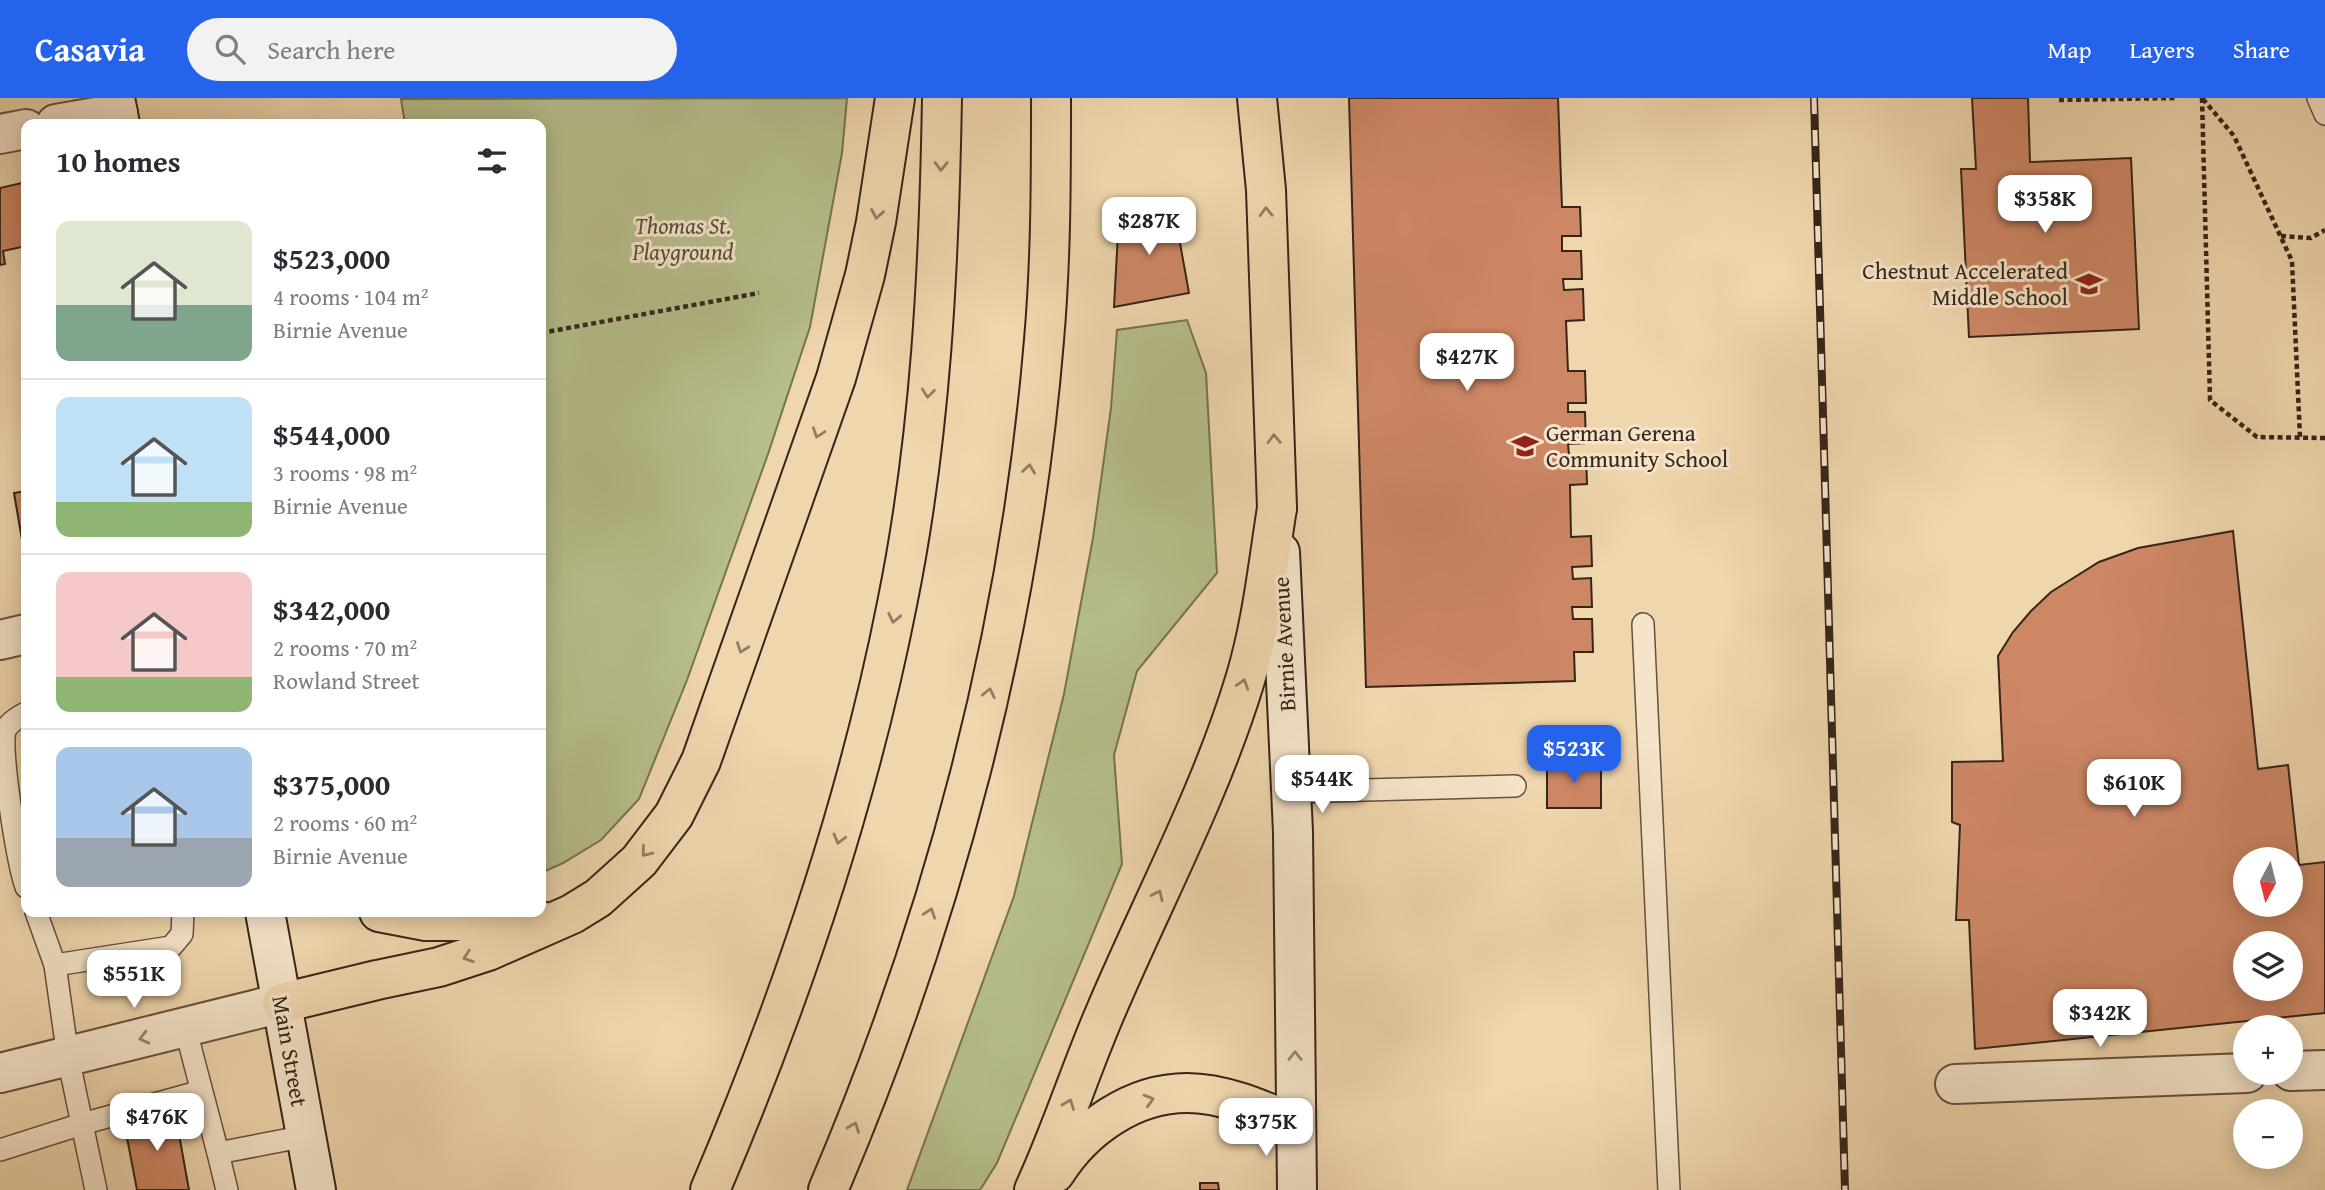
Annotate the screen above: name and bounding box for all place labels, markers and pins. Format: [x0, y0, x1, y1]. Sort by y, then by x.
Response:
pin: $358K [1996, 176, 2094, 235]
pin: $287K [1100, 198, 1198, 257]
place label: Chestnut Accelerated Middle School [1862, 254, 2069, 313]
school or university icon: Chestnut Accelerated Middle School [2074, 269, 2104, 299]
pin: $427K [1418, 334, 1516, 393]
place label: German Gerena Community School [1546, 416, 1728, 475]
school or university icon: German Gerena Community School [1510, 431, 1540, 461]
pin: $523K [1525, 726, 1623, 785]
pin: $544K [1273, 756, 1371, 815]
pin: $610K [2085, 760, 2183, 819]
pin: $551K [85, 950, 183, 1010]
pin: $342K [2051, 990, 2149, 1049]
pin: $476K [108, 1094, 206, 1153]
pin: $375K [1217, 1098, 1315, 1158]

